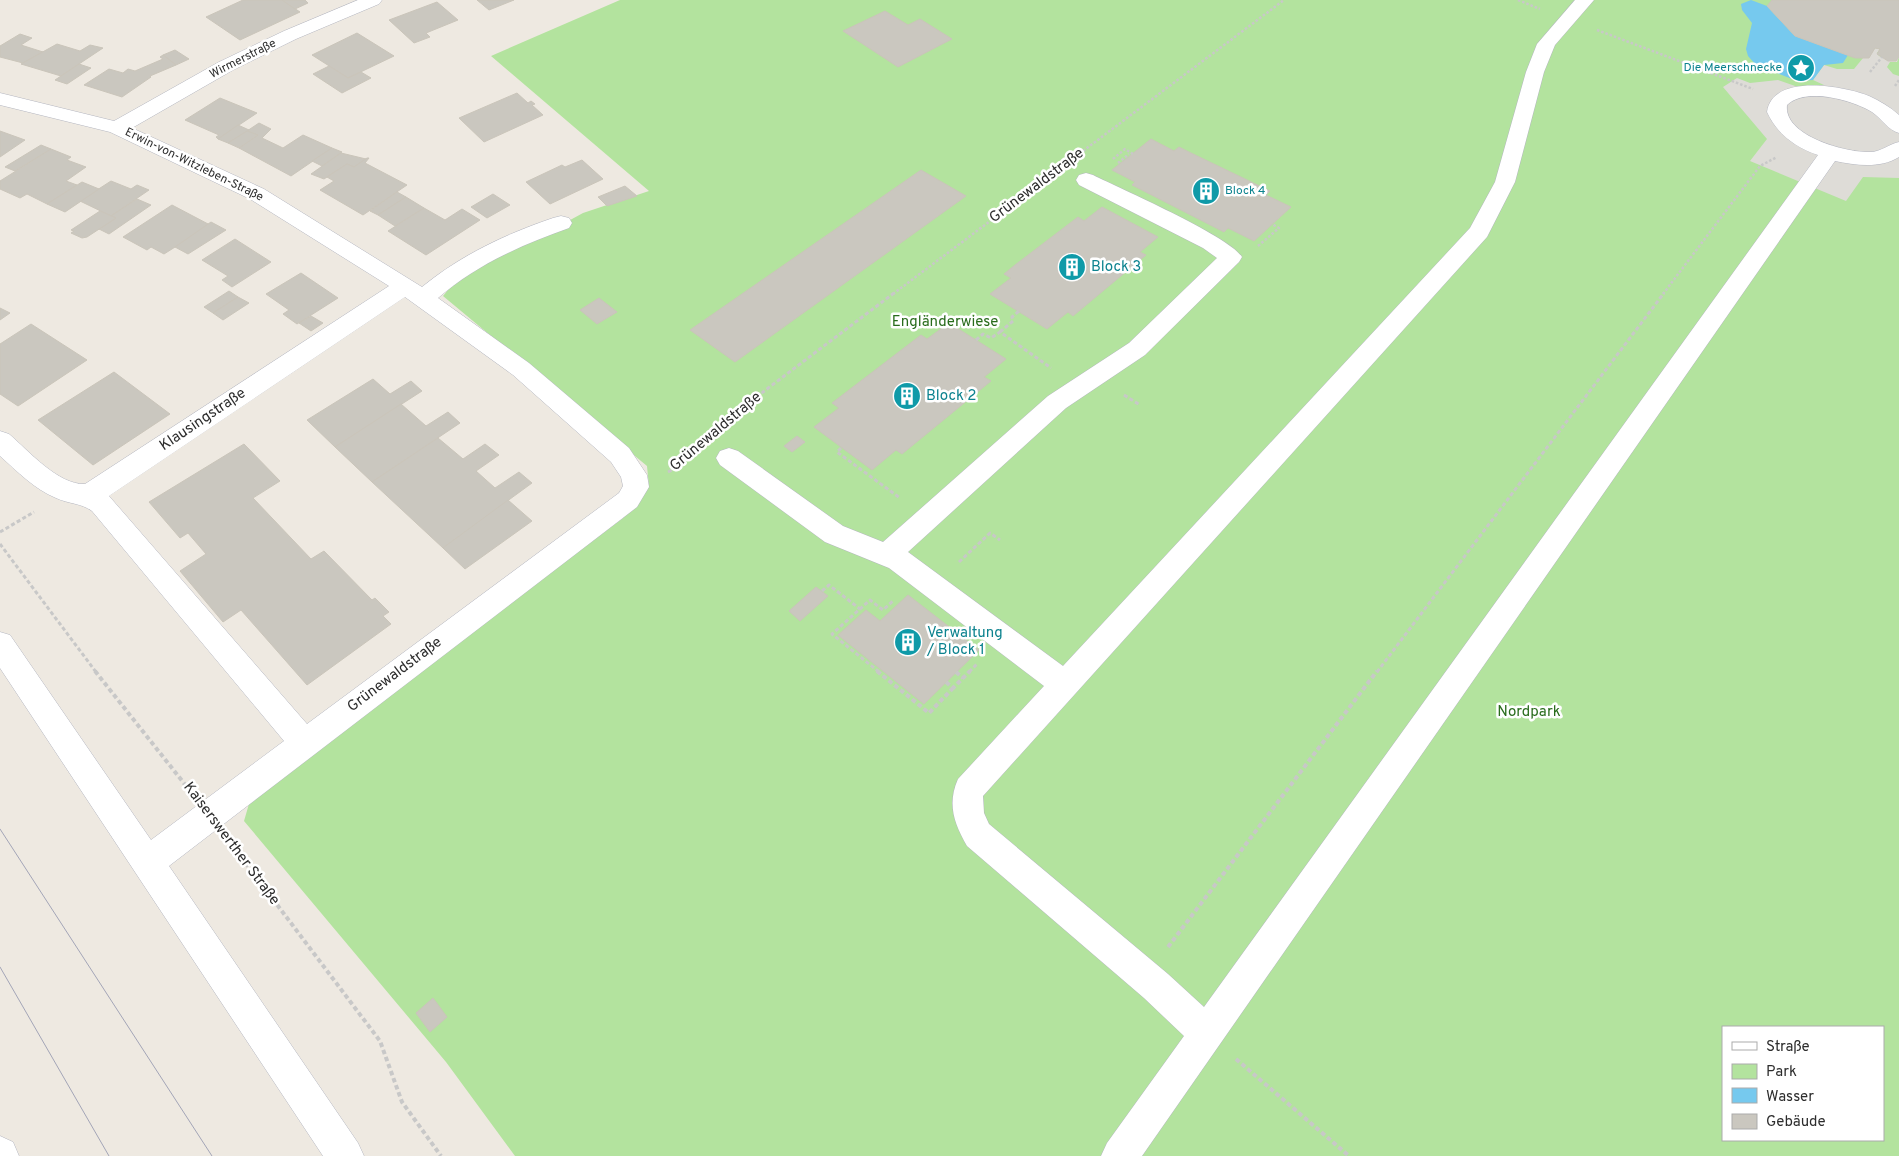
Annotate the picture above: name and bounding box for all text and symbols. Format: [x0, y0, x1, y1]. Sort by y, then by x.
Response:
street label: Wirmerstraße [207, 35, 279, 83]
place icon: Die Meerschnecke [1786, 53, 1816, 83]
place label: Die Meerschnecke [1684, 60, 1782, 76]
street label: Erwin-von-Witzleben-Straße [122, 124, 266, 206]
street label: Grünewaldstraße [986, 144, 1088, 228]
building icon: Block 4 [1191, 176, 1221, 206]
place label: Block 4 [1225, 183, 1266, 199]
building icon: Block 3 [1057, 252, 1087, 282]
place label: Block 3 [1091, 258, 1141, 277]
park label: Engländerwiese [892, 313, 998, 332]
building icon: Block 2 [892, 381, 922, 411]
street label: Klausingstraße [156, 384, 250, 456]
place label: Block 2 [926, 387, 977, 406]
street label: Grünewaldstraße [666, 388, 766, 476]
place label: Verwaltung / Block 1 [926, 624, 1003, 660]
building icon: Verwaltung / Block 1 [893, 627, 923, 657]
street label: Grünewaldstraße [344, 633, 446, 717]
park label: Nordpark [1497, 703, 1561, 722]
street label: Kaiserswerther Straße [179, 779, 283, 909]
legend [1722, 1026, 1884, 1141]
text: Straße [1766, 1038, 1810, 1057]
text: Park [1766, 1063, 1797, 1082]
text: Wasser [1766, 1088, 1814, 1107]
text: Gebäude [1766, 1113, 1826, 1132]

